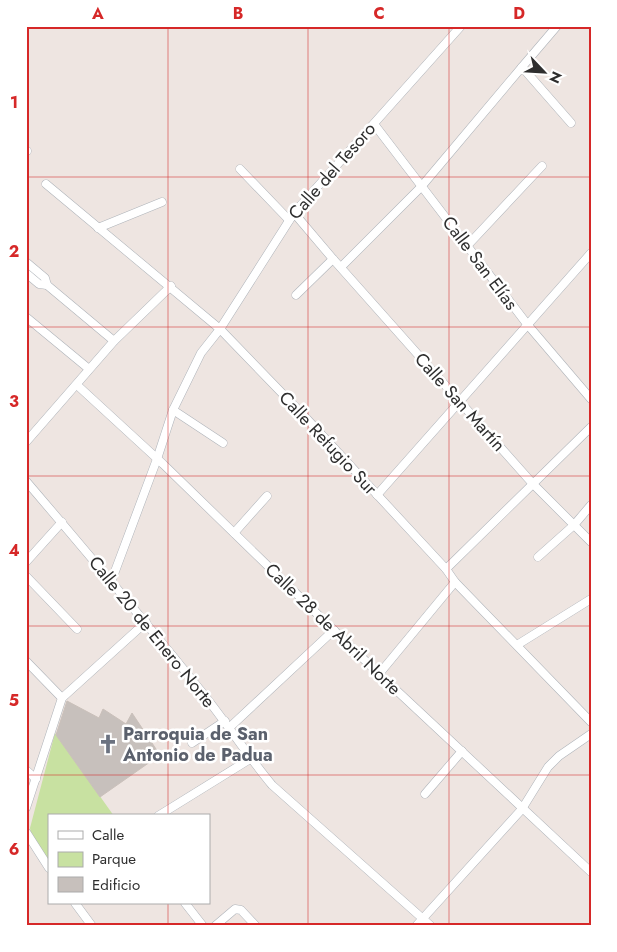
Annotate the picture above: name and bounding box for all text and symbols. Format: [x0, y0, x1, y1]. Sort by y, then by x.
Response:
text: A [91, 2, 104, 25]
text: B [233, 2, 243, 25]
text: C [373, 2, 385, 25]
text: D [513, 2, 525, 25]
north arrow [520, 48, 570, 98]
text: N [544, 68, 567, 87]
text: 1 [10, 91, 18, 114]
street label: Calle del Tesoro [282, 116, 382, 225]
street label: Calle San Elías [436, 210, 524, 316]
text: 2 [9, 240, 19, 263]
street label: Calle San Martín [408, 347, 512, 457]
street label: Calle Refugio Sur [273, 385, 384, 501]
text: 3 [9, 390, 19, 413]
text: 4 [8, 539, 20, 562]
street label: Calle 20 de Enero Norte [83, 551, 221, 713]
street label: Calle 28 de Abril Norte [259, 557, 407, 701]
text: 5 [9, 689, 19, 712]
place label: Parroquia de San Antonio de Padua [122, 721, 273, 768]
church icon: Parroquia de San Antonio de Padua [97, 733, 119, 755]
legend [48, 814, 210, 904]
text: Calle [92, 824, 124, 846]
text: 6 [9, 838, 19, 861]
text: Parque [92, 848, 136, 870]
text: Edificio [92, 874, 140, 896]

